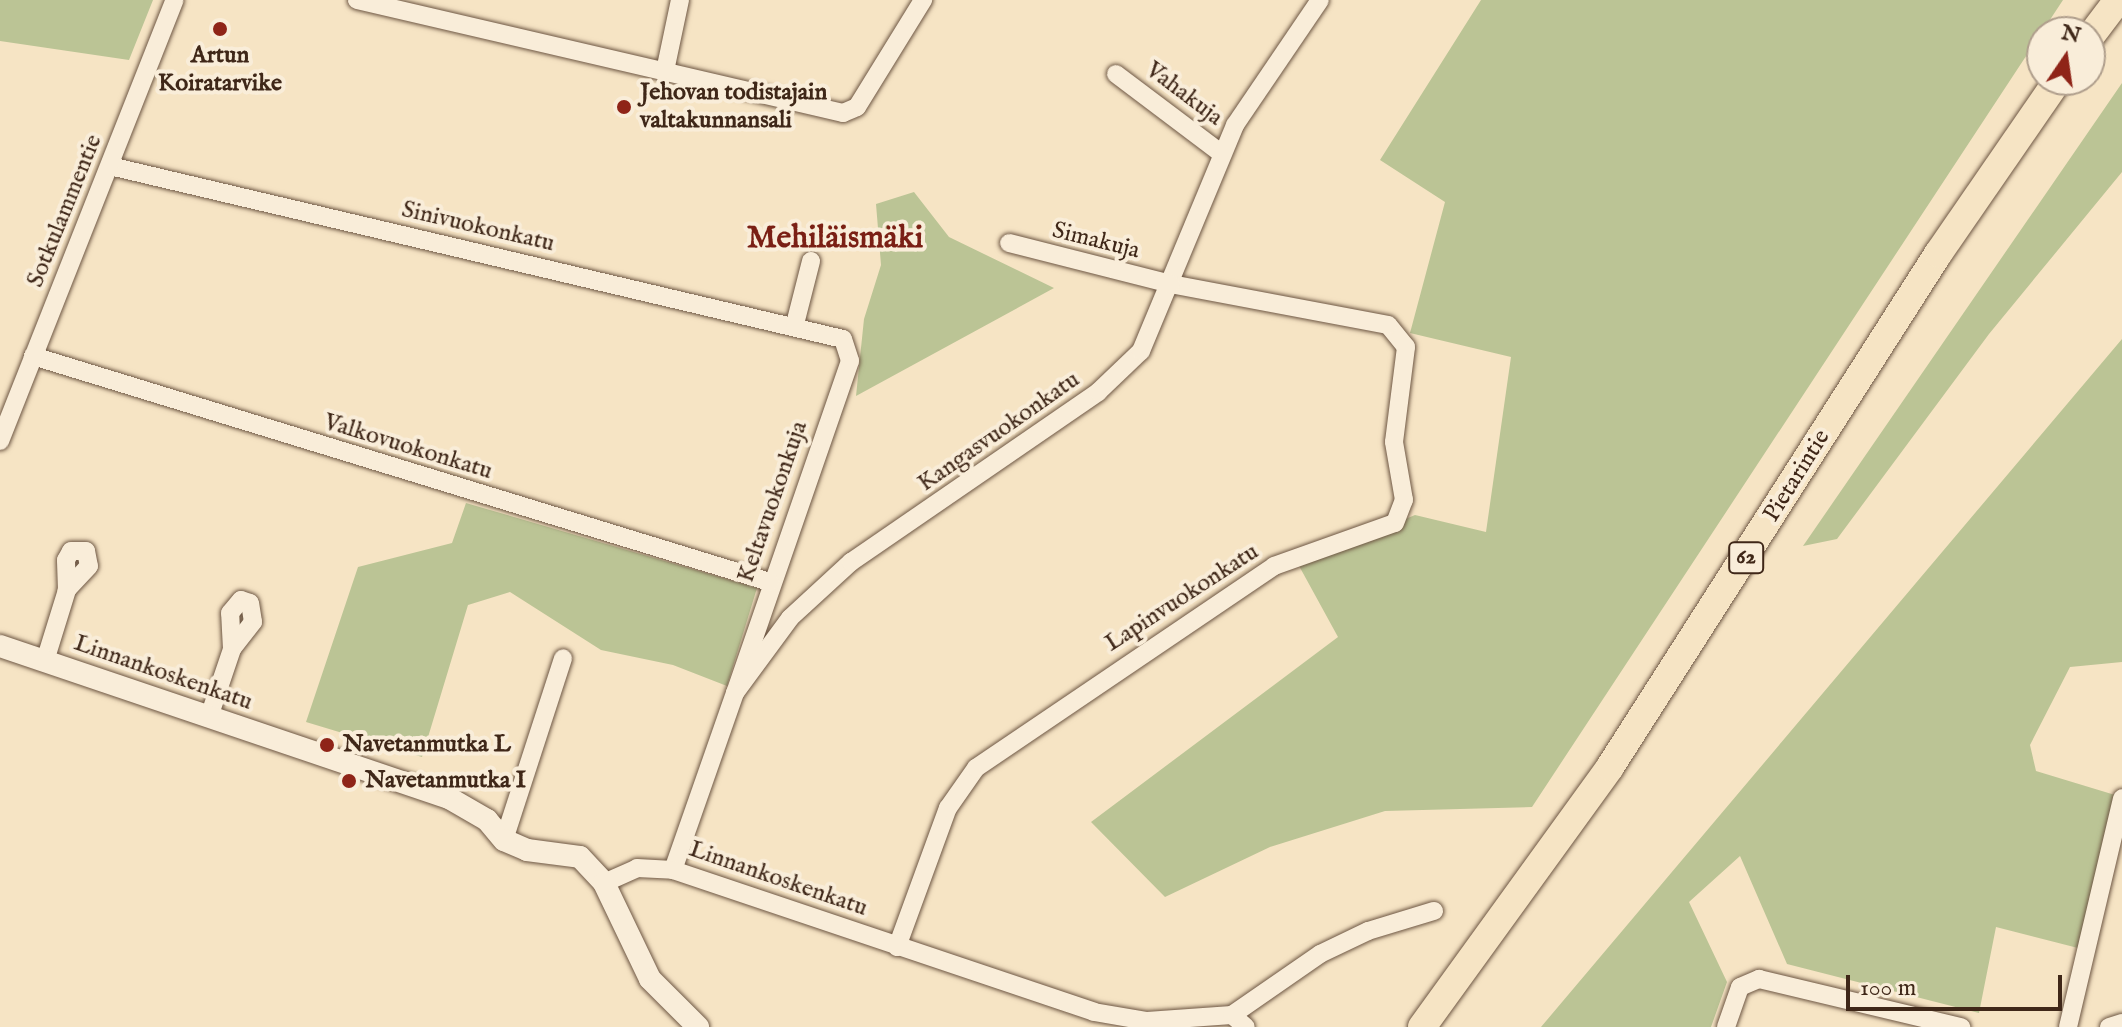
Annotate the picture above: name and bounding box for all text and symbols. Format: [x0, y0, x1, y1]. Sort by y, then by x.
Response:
north arrow [2026, 16, 2106, 96]
text: N [2059, 19, 2083, 50]
marker: Artun Koiratarvike [211, 20, 229, 38]
place label: Artun Koiratarvike [158, 42, 282, 98]
street label: Vahakuja [1140, 56, 1228, 132]
place label: Jehovan todistajain valtakunnansali [640, 79, 827, 135]
marker: Jehovan todistajain valtakunnansali [615, 98, 633, 116]
street label: Sotkulammentie [21, 130, 109, 292]
street label: Sinivuokonkatu [399, 195, 557, 259]
street label: Simakuja [1049, 216, 1143, 266]
district label: Mehiläismäki [747, 220, 923, 258]
street label: Kangasvuokonkatu [913, 366, 1085, 498]
street label: Valkovuokonkatu [320, 408, 496, 486]
street label: Keltavuokonkuja [732, 418, 814, 586]
street label: Pietarintie [1757, 425, 1837, 527]
street label: Lapinvuokonkatu [1100, 538, 1264, 658]
road number: 62 [1728, 540, 1764, 576]
street label: Linnankoskenkatu [70, 629, 256, 717]
place label: Navetanmutka L [343, 731, 511, 759]
marker: Navetanmutka L [318, 736, 336, 754]
place label: Navetanmutka I [365, 767, 526, 795]
marker: Navetanmutka I [340, 772, 358, 790]
street label: Linnankoskenkatu [685, 835, 871, 923]
scale bar [1850, 959, 2066, 1009]
text: 100 m [1860, 973, 1916, 1004]

